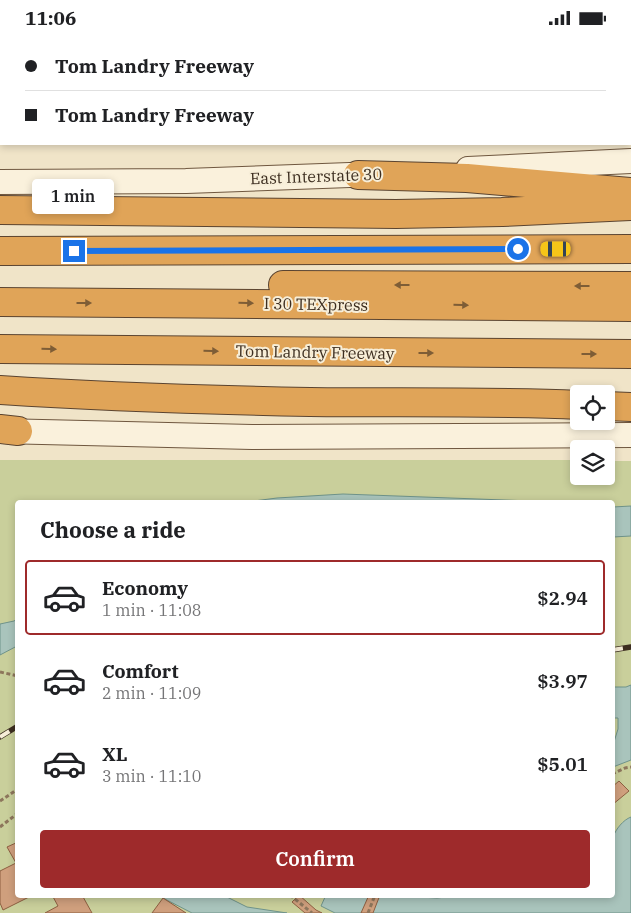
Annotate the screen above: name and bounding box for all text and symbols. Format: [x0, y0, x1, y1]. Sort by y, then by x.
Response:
text: 11:06 [25, 6, 76, 30]
text: Tom Landry Freeway [55, 54, 254, 78]
text: Tom Landry Freeway [55, 103, 254, 127]
street label: East Interstate 30 [250, 164, 382, 188]
callout: 1 min [33, 179, 115, 213]
text: 1 min [51, 186, 95, 206]
route start [507, 238, 529, 260]
route end [63, 240, 85, 262]
car [541, 242, 571, 257]
one-way arrow [394, 281, 410, 289]
one-way arrow [574, 282, 590, 290]
street label: I 30 TEXpress [264, 293, 368, 315]
one-way arrow [76, 299, 92, 307]
one-way arrow [238, 299, 254, 307]
one-way arrow [453, 302, 469, 310]
street label: Tom Landry Freeway [235, 341, 395, 363]
one-way arrow [41, 345, 57, 353]
one-way arrow [203, 347, 219, 355]
one-way arrow [418, 349, 434, 357]
one-way arrow [581, 350, 597, 358]
map controls [570, 385, 615, 485]
button: locate [570, 385, 615, 430]
button: layers [570, 440, 615, 485]
text: Choose a ride [40, 515, 186, 544]
icon: car [42, 575, 87, 620]
text: Economy [102, 576, 188, 600]
text: $2.94 [537, 586, 588, 610]
text: 1 min · 11:08 [102, 600, 201, 620]
icon: car [42, 658, 87, 703]
text: Comfort [102, 659, 179, 683]
text: $3.97 [537, 669, 588, 693]
text: 2 min · 11:09 [102, 683, 201, 703]
icon: car [42, 741, 87, 786]
text: XL [102, 742, 128, 766]
text: $5.01 [537, 752, 588, 776]
text: 3 min · 11:10 [102, 766, 201, 786]
button: Confirm [40, 830, 590, 888]

